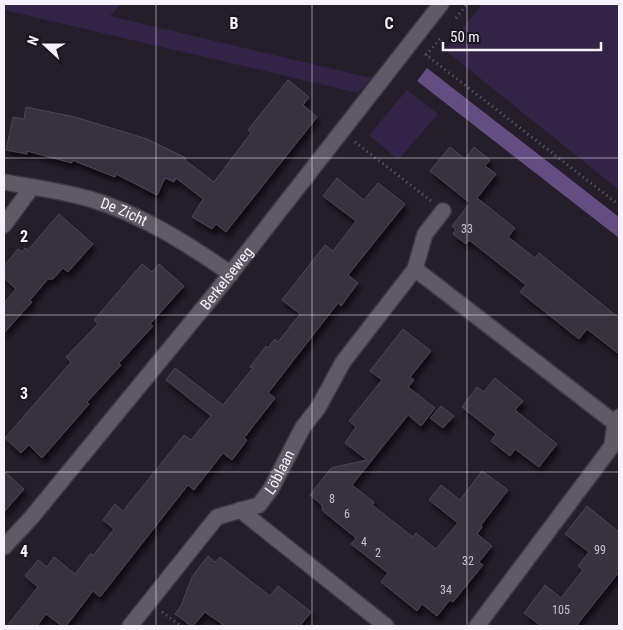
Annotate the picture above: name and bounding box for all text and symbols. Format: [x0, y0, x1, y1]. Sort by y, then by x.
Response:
text: B [230, 14, 239, 33]
text: C [384, 14, 394, 33]
north arrow [20, 20, 70, 70]
scale bar [443, 20, 600, 52]
text: 50 m [450, 28, 480, 46]
text: N [24, 33, 42, 47]
street label: De Zicht [98, 194, 150, 230]
house number: 33 [461, 222, 473, 236]
text: 2 [20, 227, 28, 246]
street label: Berkelseweg [196, 243, 257, 313]
text: 3 [20, 384, 28, 403]
street label: Löblaan [261, 447, 298, 498]
house number: 8 [329, 492, 335, 506]
house number: 6 [344, 507, 350, 521]
house number: 4 [361, 535, 367, 549]
text: 4 [20, 542, 28, 561]
house number: 99 [594, 543, 606, 557]
house number: 2 [375, 546, 381, 560]
house number: 32 [462, 554, 474, 568]
house number: 34 [440, 583, 452, 597]
house number: 105 [552, 603, 570, 617]

